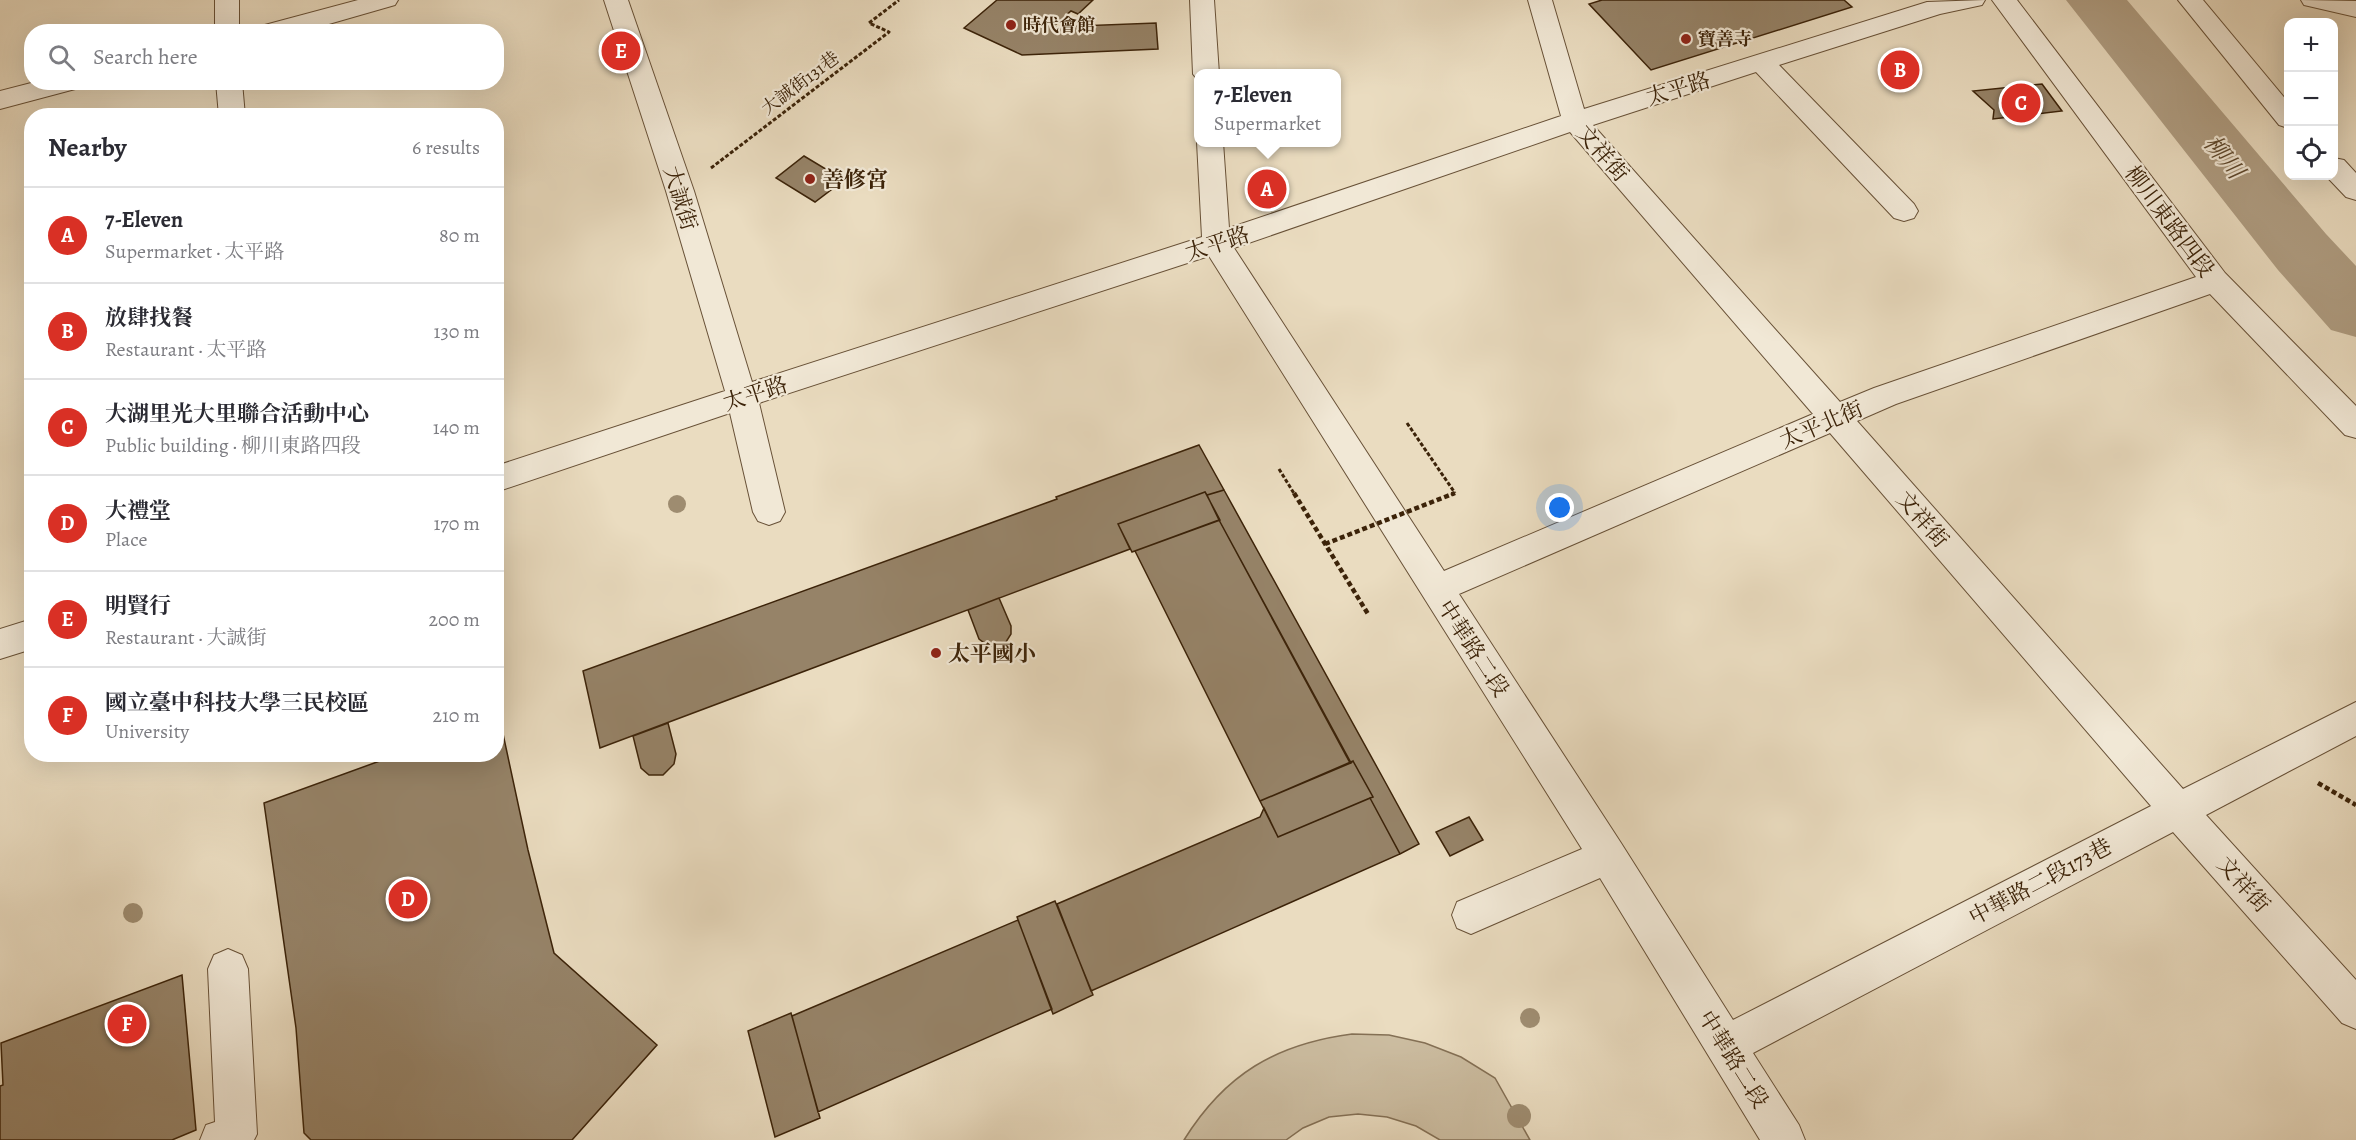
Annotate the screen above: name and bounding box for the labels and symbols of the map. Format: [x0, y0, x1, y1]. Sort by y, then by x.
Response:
place label: 時代會館 [1023, 13, 1095, 37]
marker: 時代會館 [1004, 18, 1018, 32]
place label: 寶善寺 [1698, 27, 1752, 51]
pin: E [602, 28, 640, 74]
marker: 寶善寺 [1679, 32, 1693, 46]
street label: 大誠街131巷 [756, 46, 844, 120]
pin: B [1880, 48, 1920, 92]
street label: 太平路 [1642, 65, 1714, 113]
pin: C [2002, 80, 2040, 126]
street label: 文祥街 [1569, 119, 1635, 188]
water label: 柳川 [2196, 128, 2253, 188]
street label: 柳川東路四段 [2117, 160, 2221, 283]
street label: 大誠街 [656, 162, 704, 234]
place label: 善修宮 [822, 165, 888, 195]
pin: A [1248, 166, 1286, 212]
marker: 善修宮 [803, 172, 817, 186]
street label: 太平路 [1181, 219, 1253, 268]
street label: 太平路 [719, 369, 791, 418]
street label: 太平北街 [1775, 394, 1868, 456]
street label: 文祥街 [1889, 485, 1955, 554]
your location [1545, 493, 1574, 522]
street label: 中華路二段 [1431, 594, 1516, 703]
place label: 太平國小 [948, 639, 1036, 669]
marker: 太平國小 [929, 646, 943, 660]
street label: 中華路二段173巷 [1964, 832, 2117, 932]
street label: 文祥街 [2210, 850, 2276, 919]
pin: D [388, 876, 428, 922]
pin: F [108, 1002, 146, 1046]
street label: 中華路二段 [1691, 1005, 1775, 1114]

